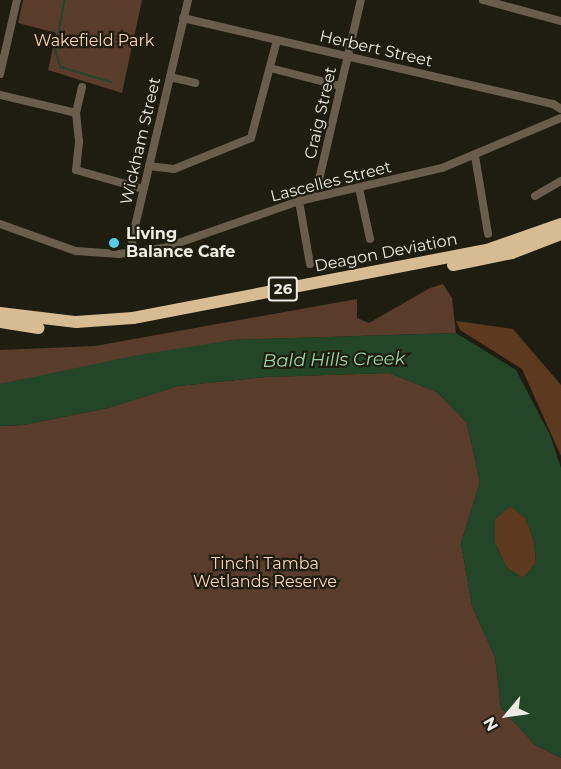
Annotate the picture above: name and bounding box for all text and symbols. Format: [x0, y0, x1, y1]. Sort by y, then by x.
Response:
street label: Herbert Street [318, 27, 434, 71]
park label: Wakefield Park [34, 31, 154, 51]
street label: Craig Street [301, 65, 341, 161]
street label: Wickham Street [117, 75, 165, 207]
street label: Lascelles Street [269, 158, 393, 206]
place label: Living Balance Cafe [126, 224, 235, 262]
street label: Deagon Deviation [313, 230, 459, 276]
marker: Living Balance Cafe [107, 236, 121, 250]
road number: 26 [266, 277, 300, 301]
water label: Bald Hills Creek [263, 348, 405, 372]
park label: Tinchi Tamba Wetlands Reserve [193, 554, 337, 592]
north arrow [477, 685, 537, 745]
text: N [479, 714, 502, 734]

